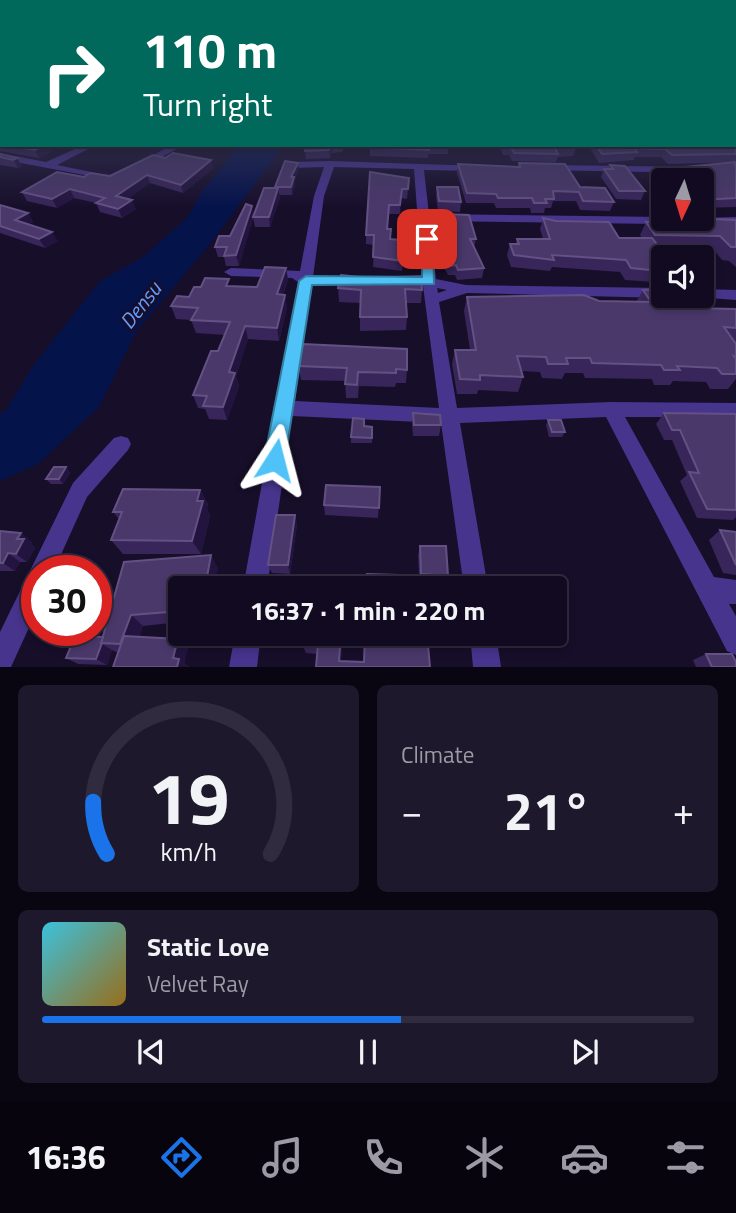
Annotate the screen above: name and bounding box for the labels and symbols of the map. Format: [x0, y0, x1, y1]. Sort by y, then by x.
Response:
north arrow [651, 168, 714, 231]
pin [397, 209, 457, 269]
water label: Densu [111, 273, 170, 335]
position arrow [238, 423, 312, 497]
speed limit sign: 30 [21, 555, 112, 646]

